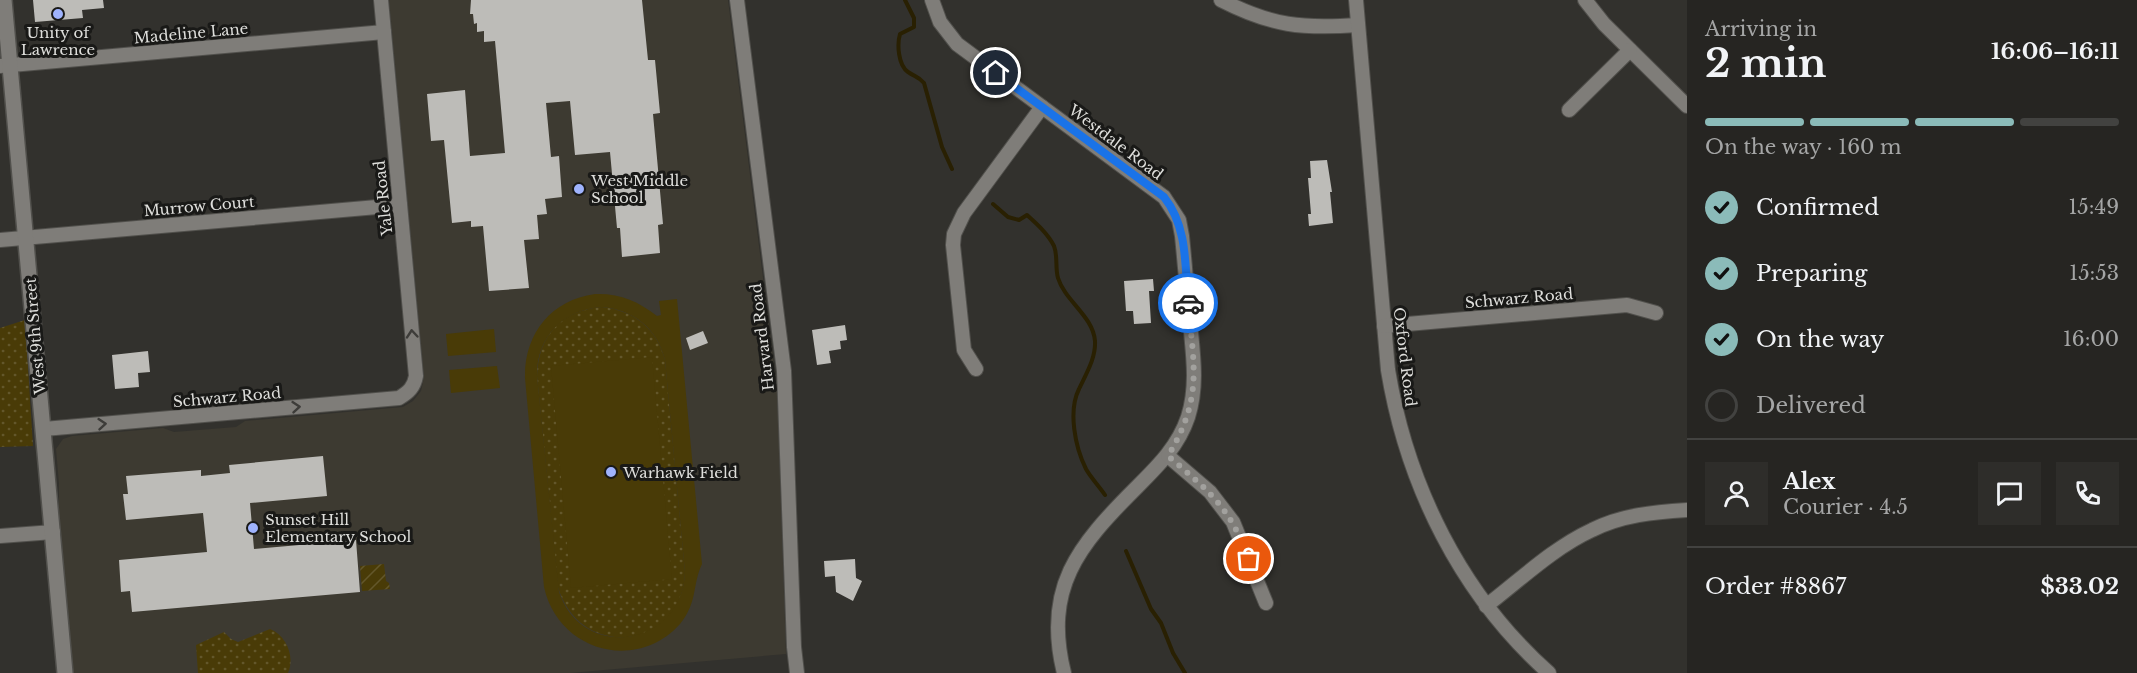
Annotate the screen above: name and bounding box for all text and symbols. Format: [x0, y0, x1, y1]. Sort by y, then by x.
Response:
marker: Unity of Lawrence [51, 7, 65, 21]
text: Arriving in [1705, 17, 1817, 41]
street label: Madeline Lane [133, 19, 249, 47]
place label: Unity of Lawrence [21, 23, 95, 59]
text: 16:06–16:11 [1991, 38, 2119, 65]
text: 2 min [1705, 39, 1826, 88]
pin [970, 47, 1021, 98]
icon: home [979, 56, 1012, 89]
street label: Westdale Road [1064, 100, 1167, 184]
text: On the way · 160 m [1705, 135, 1902, 159]
street label: Yale Road [370, 159, 397, 238]
place label: West Middle School [590, 171, 688, 207]
marker: West Middle School [572, 182, 586, 196]
icon: check [1705, 191, 1738, 224]
street label: Murrow Court [143, 192, 256, 220]
text: Confirmed [1756, 194, 1879, 221]
text: 15:49 [2068, 195, 2119, 219]
icon: check [1705, 257, 1738, 290]
text: Preparing [1756, 260, 1867, 287]
text: 15:53 [2069, 261, 2119, 285]
courier [1158, 273, 1218, 333]
street label: West 9th Street [20, 277, 50, 396]
street label: Harvard Road [746, 282, 778, 392]
street label: Schwarz Road [1464, 284, 1574, 312]
icon: car [1172, 287, 1205, 320]
street label: Oxford Road [1389, 306, 1421, 408]
icon: check [1705, 323, 1738, 356]
text: On the way [1756, 326, 1884, 353]
text: 16:00 [2063, 327, 2119, 351]
one-way arrow [406, 329, 419, 338]
street label: Schwarz Road [172, 383, 282, 411]
text: Delivered [1756, 392, 1866, 419]
one-way arrow [292, 401, 301, 414]
one-way arrow [97, 418, 106, 431]
button: person [1705, 462, 1768, 525]
button: chat [1978, 462, 2041, 525]
button: phone [2056, 462, 2119, 525]
place label: Warhawk Field [622, 463, 738, 482]
marker: Warhawk Field [604, 465, 618, 479]
text: Alex [1783, 468, 1836, 495]
text: Courier · 4.5 [1783, 495, 1908, 519]
place label: Sunset Hill Elementary School [265, 510, 412, 546]
marker: Sunset Hill Elementary School [246, 521, 260, 535]
pin [1223, 533, 1274, 584]
icon: bag [1232, 542, 1265, 575]
text: Order #8867 [1705, 573, 1846, 600]
text: $33.02 [2041, 573, 2119, 600]

